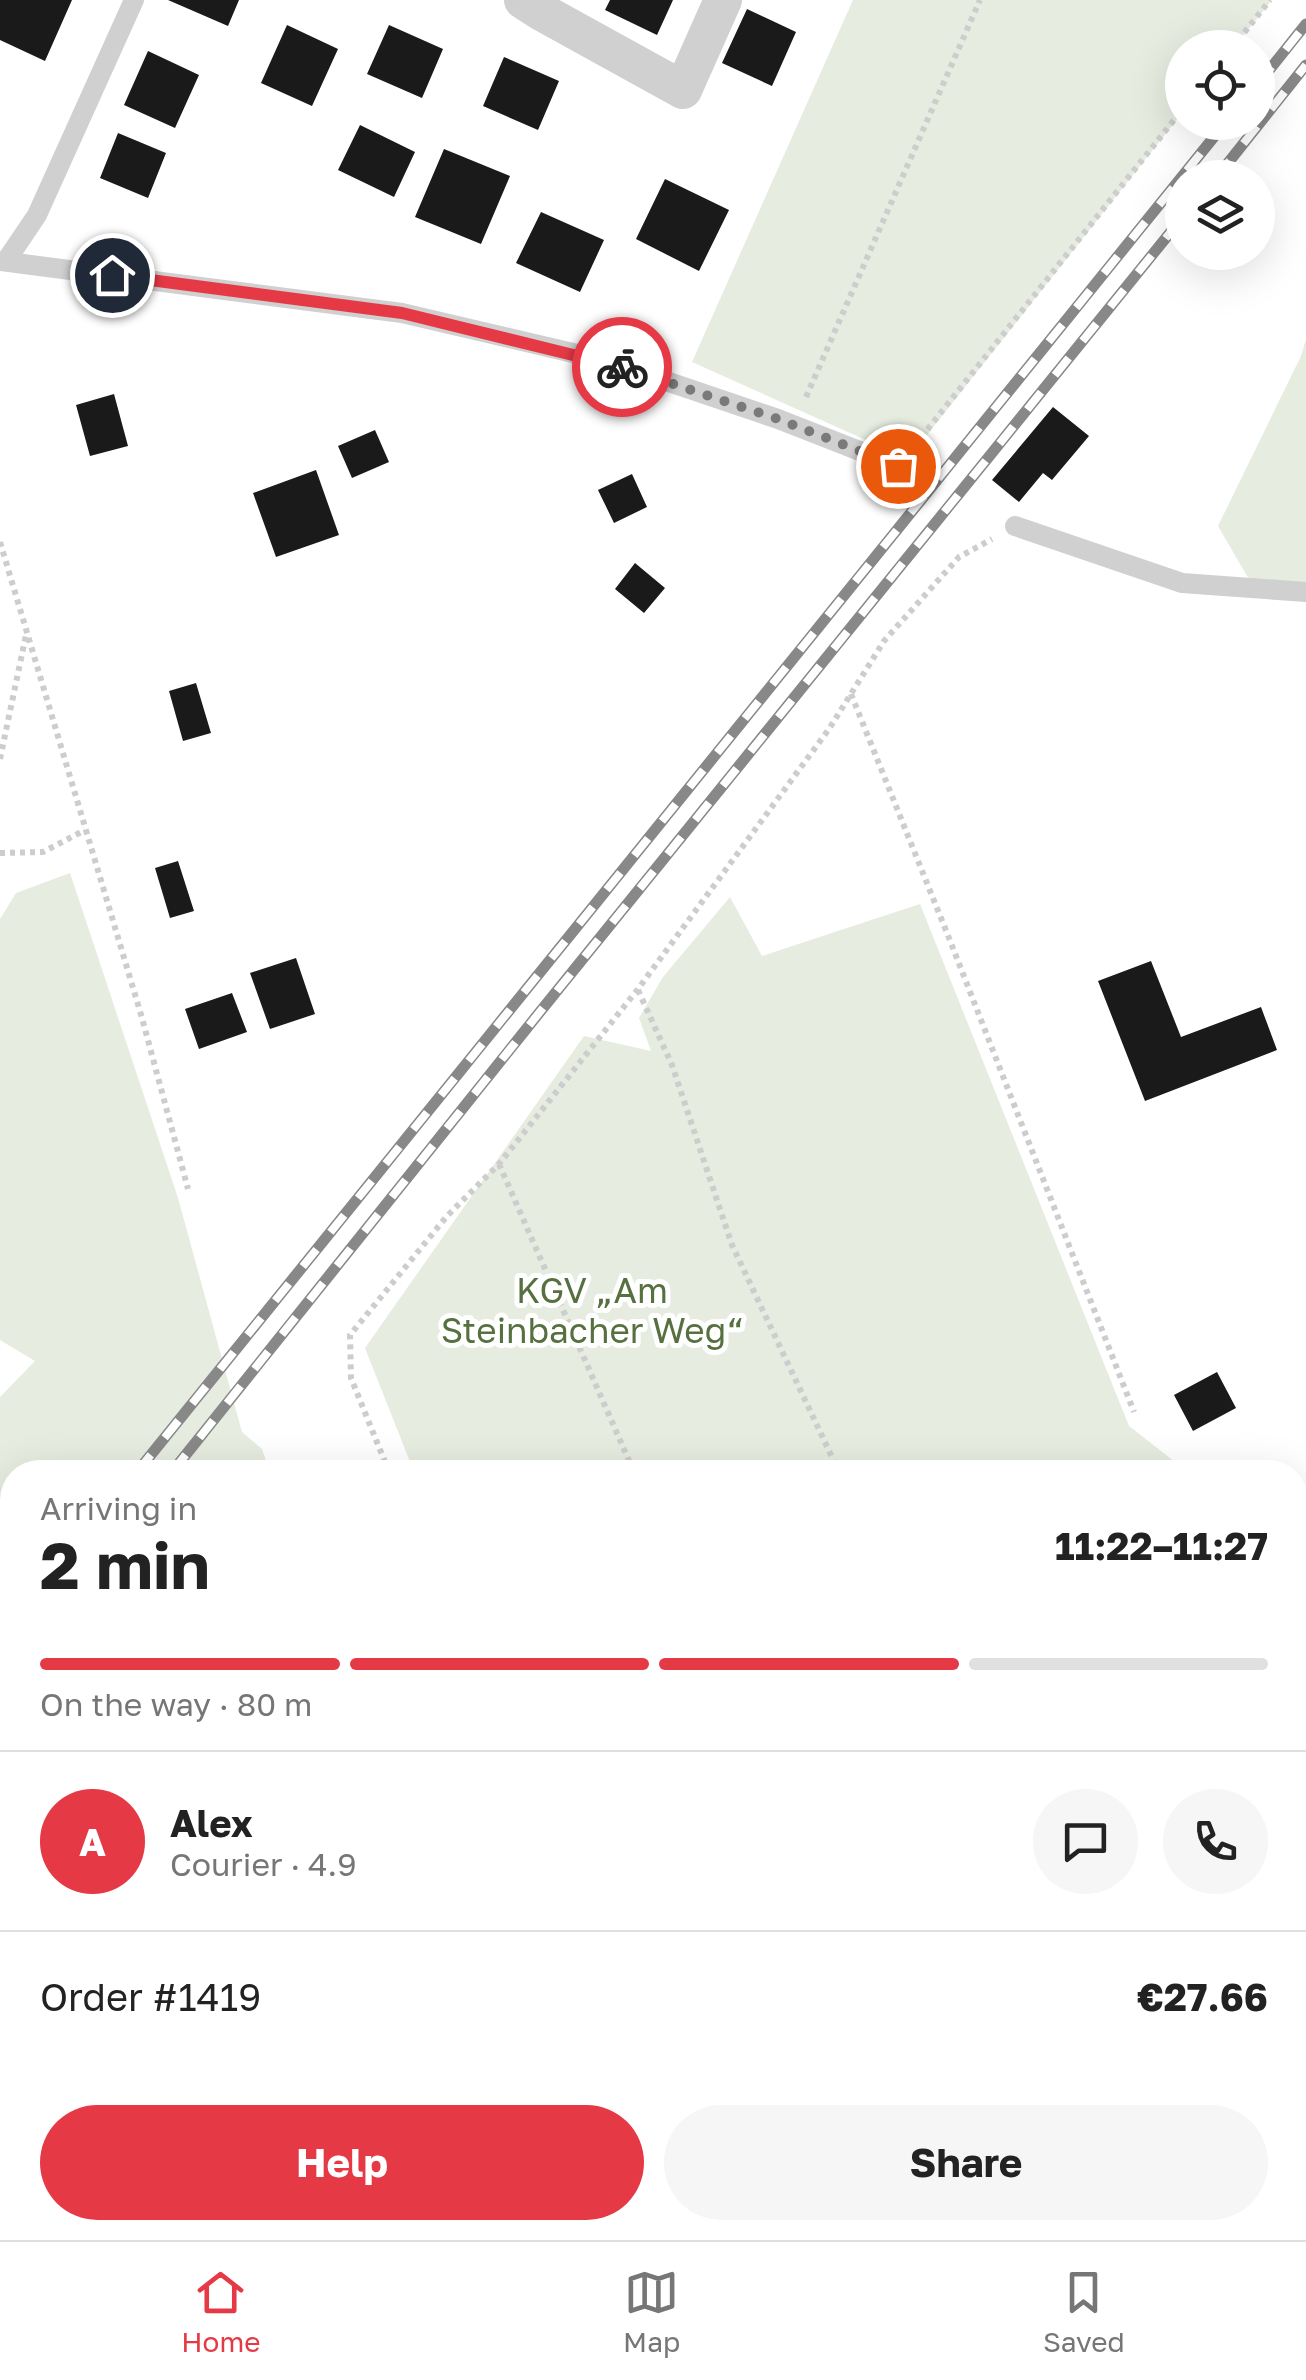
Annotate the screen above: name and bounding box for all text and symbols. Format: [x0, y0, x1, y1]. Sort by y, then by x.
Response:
map controls [1165, 30, 1275, 270]
button: locate [1165, 30, 1275, 140]
button: layers [1165, 160, 1275, 270]
pin [70, 233, 155, 318]
icon: home [85, 248, 140, 303]
courier [572, 317, 672, 417]
icon: bike [595, 340, 650, 395]
pin [856, 424, 941, 509]
icon: bag [871, 439, 926, 494]
park label: KGV „Am Steinbacher Weg“ [441, 1269, 743, 1351]
text: Arriving in [40, 1489, 197, 1527]
text: 11:22–11:27 [1055, 1523, 1268, 1568]
text: 2 min [40, 1525, 210, 1603]
text: On the way · 80 m [40, 1685, 312, 1723]
button: chat [1033, 1789, 1138, 1894]
button: phone [1163, 1789, 1268, 1894]
text: Alex [170, 1800, 253, 1845]
text: A [79, 1819, 106, 1864]
text: Courier · 4.9 [170, 1845, 357, 1883]
text: Order #1419 [40, 1974, 261, 2019]
text: €27.66 [1137, 1974, 1268, 2019]
button: Help [40, 2105, 644, 2220]
button: Share [664, 2105, 1268, 2220]
tab: Home [181, 2265, 260, 2358]
tab: Map [623, 2265, 680, 2358]
tab: Saved [1043, 2265, 1125, 2358]

